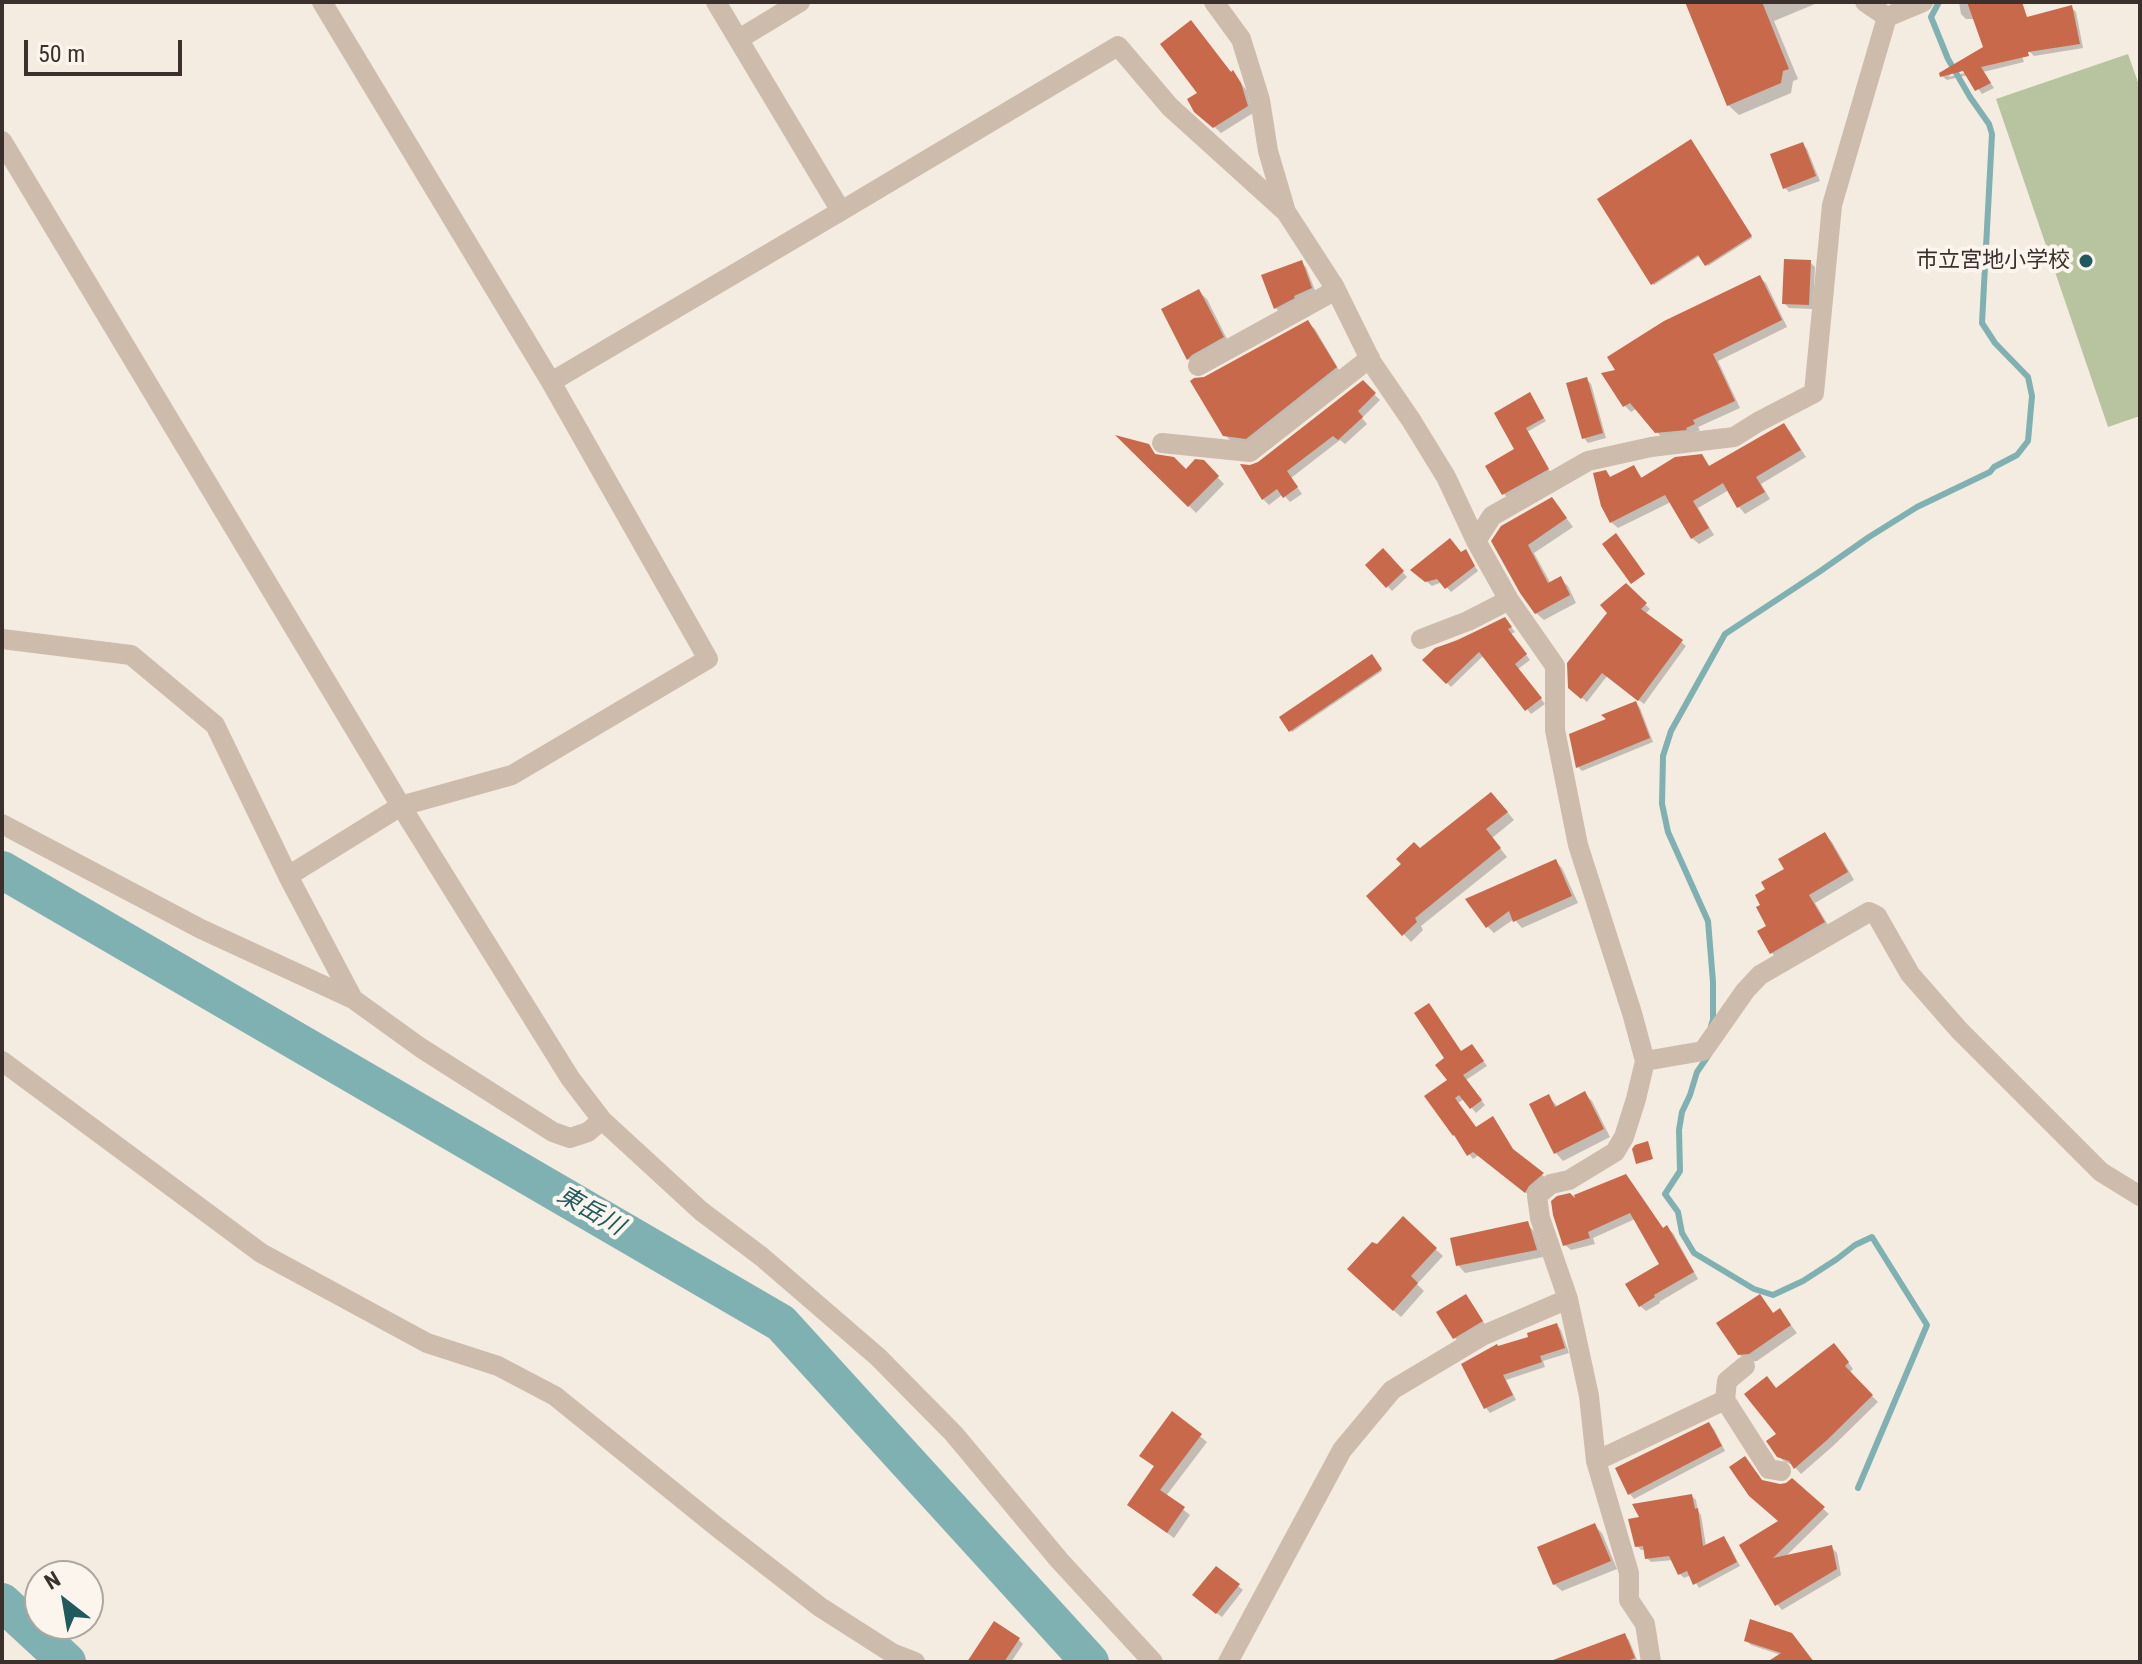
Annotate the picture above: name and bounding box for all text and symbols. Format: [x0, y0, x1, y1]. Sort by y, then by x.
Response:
scale bar [28, 24, 186, 74]
text: 50 m [38, 40, 85, 68]
place label: 市立宮地小学校 [1916, 248, 2070, 274]
marker: 市立宮地小学校 [2077, 252, 2095, 270]
water label: 東岳川 [552, 1182, 628, 1242]
north arrow [24, 1560, 104, 1640]
text: N [40, 1567, 65, 1595]

